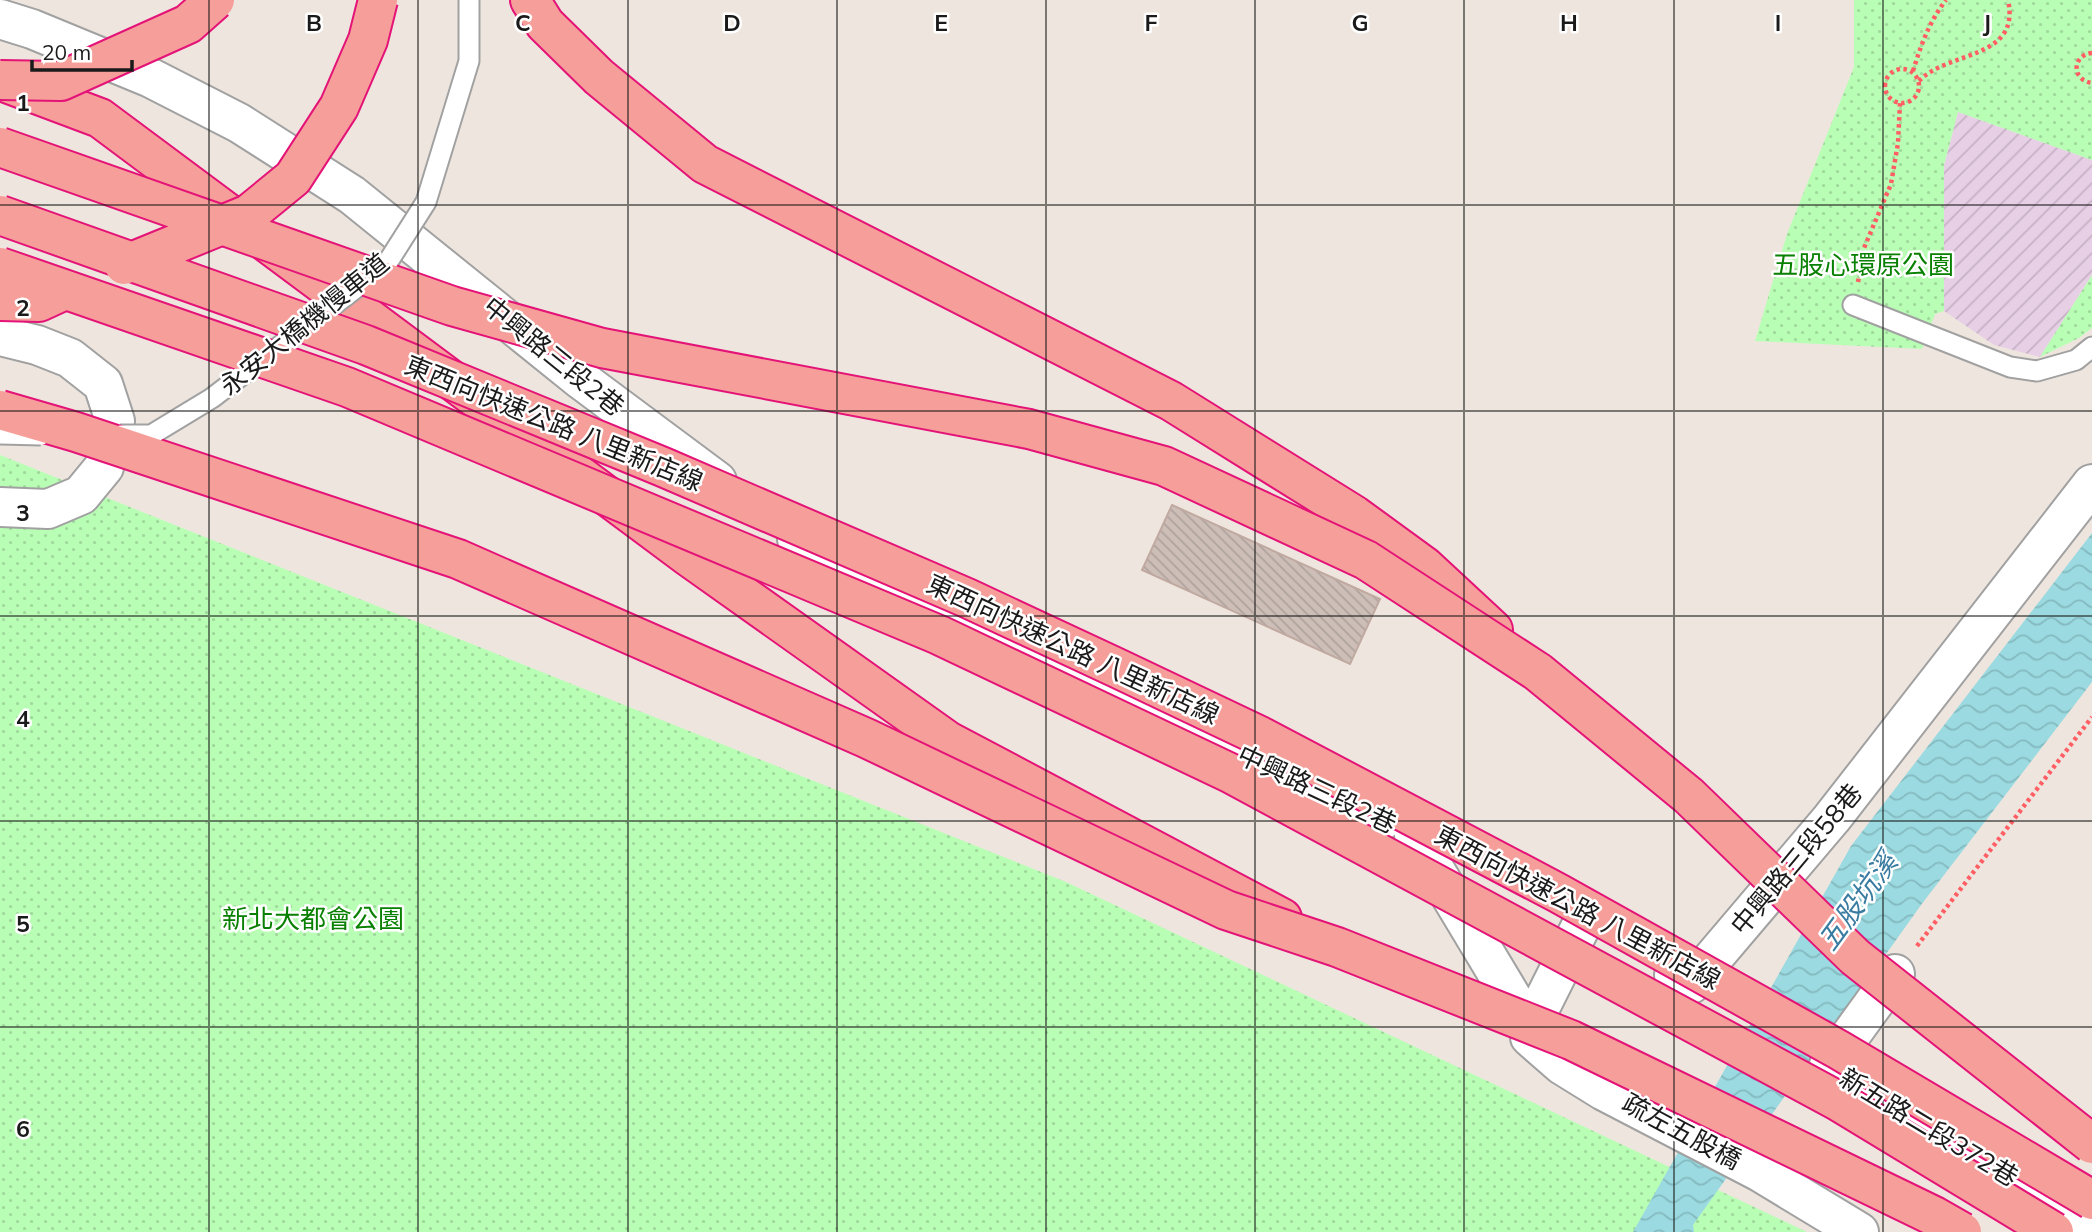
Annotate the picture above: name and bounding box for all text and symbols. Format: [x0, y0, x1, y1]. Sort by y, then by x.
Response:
text: B [306, 8, 322, 37]
text: C [515, 8, 531, 37]
text: D [723, 8, 741, 37]
text: E [934, 8, 948, 37]
text: F [1144, 8, 1158, 37]
text: G [1351, 8, 1369, 37]
text: H [1560, 8, 1578, 37]
text: I [1775, 8, 1781, 37]
text: J [1983, 8, 1991, 37]
scale bar [32, 28, 131, 72]
text: 20 m [42, 39, 91, 65]
text: 1 [16, 88, 30, 117]
street label: 永安大橋機慢車道 [213, 246, 395, 402]
park label: 五股心環原公園 [1772, 248, 1954, 281]
street label: 中興路三段2巷 [477, 289, 631, 423]
text: 2 [16, 293, 30, 322]
street label: 東西向快速公路 八里新店線 [400, 348, 708, 498]
text: 3 [16, 498, 30, 527]
street label: 東西向快速公路 八里新店線 [922, 567, 1224, 731]
text: 4 [16, 704, 30, 733]
street label: 中興路三段2巷 [1232, 738, 1402, 840]
street label: 中興路三段58巷 [1723, 777, 1869, 941]
street label: 東西向快速公路 八里新店線 [1430, 818, 1726, 996]
water label: 五股坑溪 [1810, 842, 1906, 957]
park label: 新北大都會公園 [222, 902, 404, 935]
text: 5 [16, 909, 30, 938]
street label: 新五路二段372巷 [1834, 1061, 2024, 1193]
street label: 疏左五股橋 [1617, 1086, 1747, 1176]
text: 6 [16, 1114, 30, 1143]

